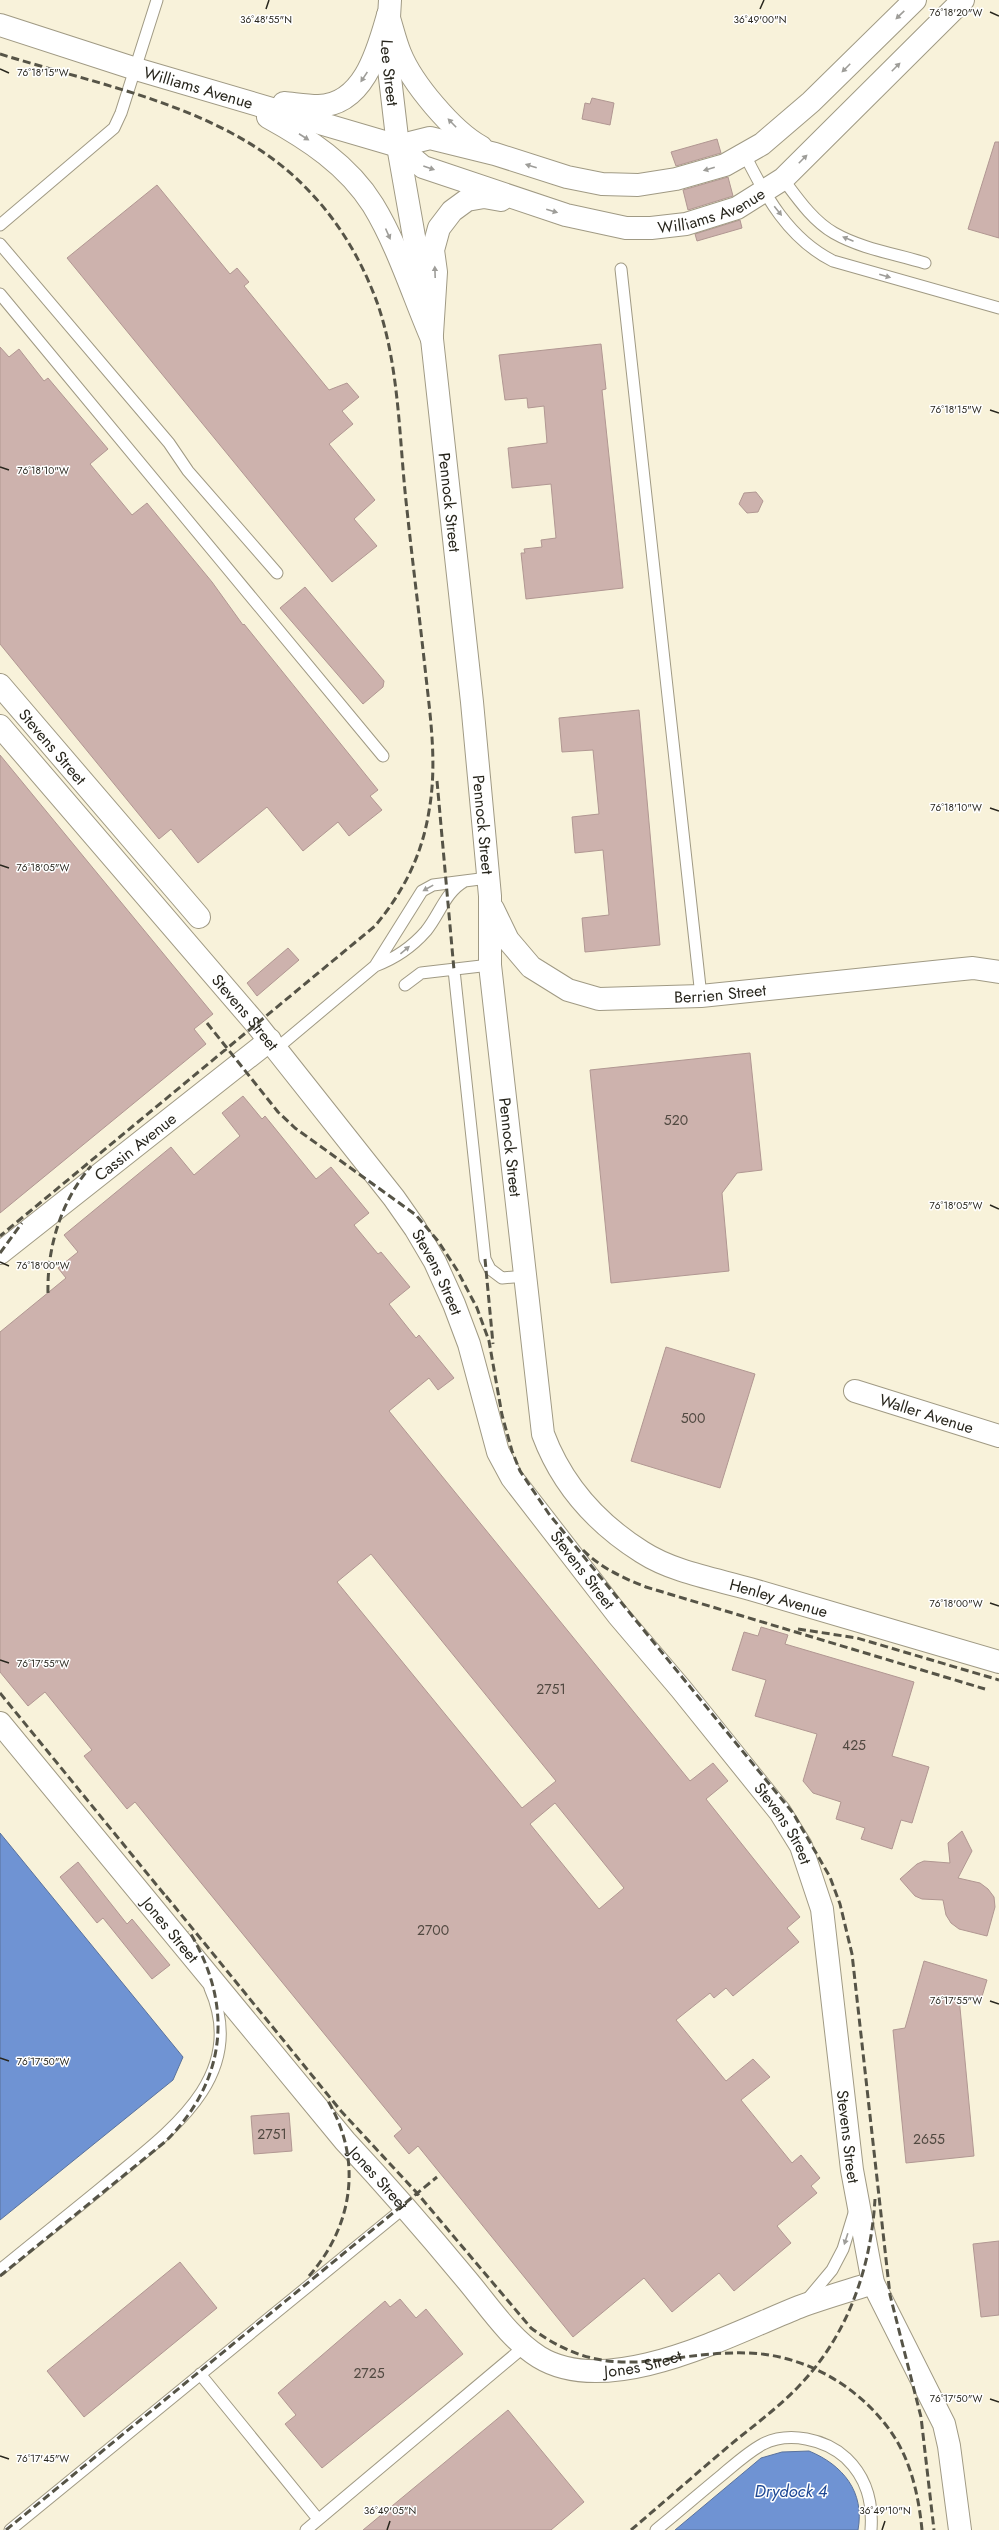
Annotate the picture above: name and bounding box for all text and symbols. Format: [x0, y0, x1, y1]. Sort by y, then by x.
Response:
text: 76°18'20"W [930, 5, 983, 20]
one-way arrow [895, 10, 905, 20]
text: 36°48'55"N [240, 12, 292, 27]
text: 36°49'00"N [734, 12, 786, 27]
street label: Lee Street [375, 39, 405, 107]
street label: Williams Avenue [141, 60, 256, 114]
one-way arrow [891, 62, 901, 72]
one-way arrow [841, 63, 851, 72]
text: 76°18'15"W [17, 65, 69, 80]
one-way arrow [361, 71, 368, 83]
one-way arrow [447, 118, 457, 128]
one-way arrow [298, 134, 309, 141]
one-way arrow [798, 154, 808, 163]
one-way arrow [525, 162, 537, 168]
one-way arrow [423, 166, 435, 172]
one-way arrow [703, 166, 715, 172]
street label: Williams Avenue [656, 182, 769, 239]
one-way arrow [773, 205, 782, 216]
one-way arrow [546, 208, 558, 214]
one-way arrow [385, 228, 391, 239]
one-way arrow [843, 236, 854, 242]
one-way arrow [432, 266, 439, 278]
one-way arrow [879, 273, 891, 279]
text: 76°18'15"W [930, 402, 982, 417]
street label: Pennock Street [433, 451, 467, 553]
text: 76°18'10"W [17, 463, 69, 478]
street label: Stevens Street [14, 703, 92, 790]
street label: Pennock Street [467, 774, 499, 876]
text: 76°18'10"W [930, 800, 982, 815]
text: 76°18'05"W [17, 860, 69, 875]
one-way arrow [422, 885, 434, 891]
one-way arrow [400, 945, 410, 954]
street label: Stevens Street [207, 969, 284, 1055]
street label: Berrien Street [674, 978, 767, 1008]
street label: Pennock Street [494, 1096, 528, 1198]
street label: Cassin Avenue [89, 1107, 181, 1186]
house number: 520 [664, 1110, 688, 1130]
text: 76°18'05"W [930, 1198, 982, 1213]
street label: Stevens Street [406, 1224, 469, 1318]
text: 76°18'00"W [16, 1258, 70, 1273]
street label: Waller Avenue [876, 1388, 977, 1439]
house number: 500 [681, 1408, 705, 1428]
street label: Stevens Street [545, 1526, 621, 1614]
street label: Henley Avenue [727, 1572, 831, 1623]
text: 76°18'00"W [929, 1596, 983, 1611]
text: 76°17'55"W [17, 1656, 69, 1671]
house number: 2751 [536, 1679, 566, 1699]
house number: 425 [842, 1735, 866, 1755]
street label: Stevens Street [749, 1777, 818, 1867]
street label: Jones Street [135, 1890, 205, 1967]
house number: 2700 [417, 1920, 449, 1940]
text: 76°17'55"W [930, 1993, 982, 2008]
text: 76°17'50"W [17, 2054, 69, 2069]
street label: Stevens Street [831, 2089, 866, 2185]
house number: 2751 [257, 2124, 287, 2144]
house number: 2655 [913, 2129, 945, 2149]
street label: Jones Street [342, 2140, 414, 2215]
one-way arrow [843, 2234, 849, 2246]
street label: Jones Street [602, 2344, 685, 2383]
house number: 2725 [353, 2363, 385, 2383]
text: 76°17'50"W [930, 2391, 982, 2406]
text: 76°17'45"W [17, 2451, 69, 2466]
water label: Drydock 4 [755, 2479, 828, 2503]
text: 36°49'05"N [364, 2503, 416, 2518]
text: 36°49'10"N [859, 2503, 911, 2518]

